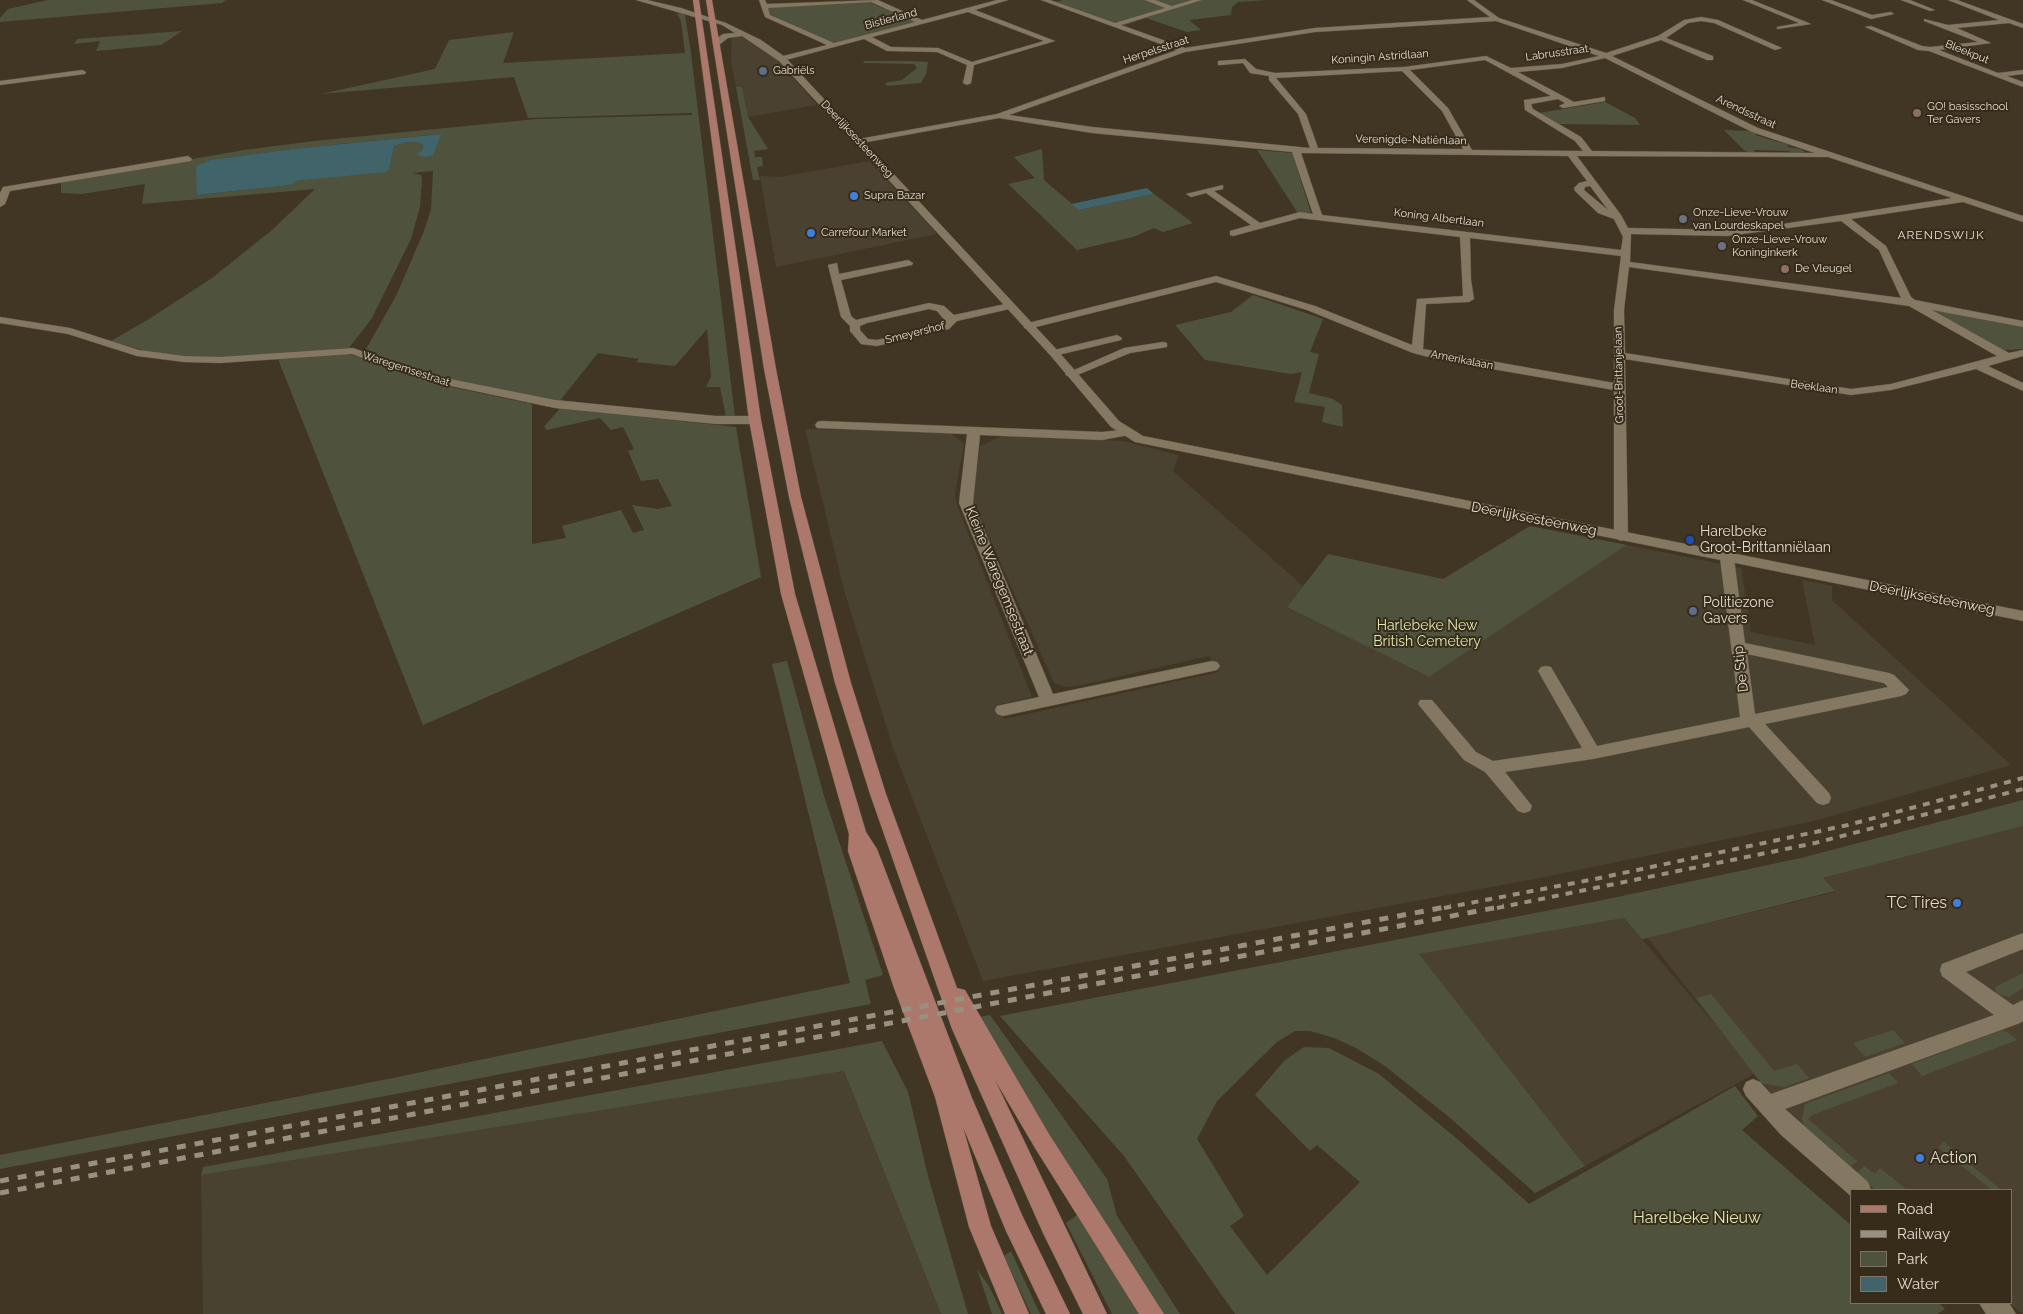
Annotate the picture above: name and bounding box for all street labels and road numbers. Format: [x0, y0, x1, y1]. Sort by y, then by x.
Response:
street label: Bistierland [863, 6, 919, 32]
street label: Herpelsstraat [1121, 33, 1191, 67]
street label: Bleekput [1943, 37, 1991, 67]
street label: Labrusstraat [1525, 42, 1589, 64]
street label: Koningin Astridlaan [1331, 47, 1429, 67]
street label: Arendsstraat [1714, 92, 1778, 132]
street label: Deerlijksesteenweg [818, 98, 896, 180]
street label: Verenigde-Natiënlaan [1355, 132, 1467, 148]
street label: Koning Albertlaan [1393, 206, 1485, 230]
street label: Smeyershof [884, 319, 946, 347]
street label: Groot-Brittanjelaan [1612, 327, 1626, 423]
street label: Amerikalaan [1430, 347, 1494, 373]
street label: Waregemsestraat [361, 349, 451, 389]
street label: Beeklaan [1790, 377, 1838, 397]
street label: Deerlijksesteenweg [1470, 499, 1598, 539]
street label: Kleine Waregemsestraat [961, 504, 1037, 658]
street label: Deerlijksesteenweg [1868, 578, 1996, 618]
street label: De Stip [1730, 645, 1752, 693]

